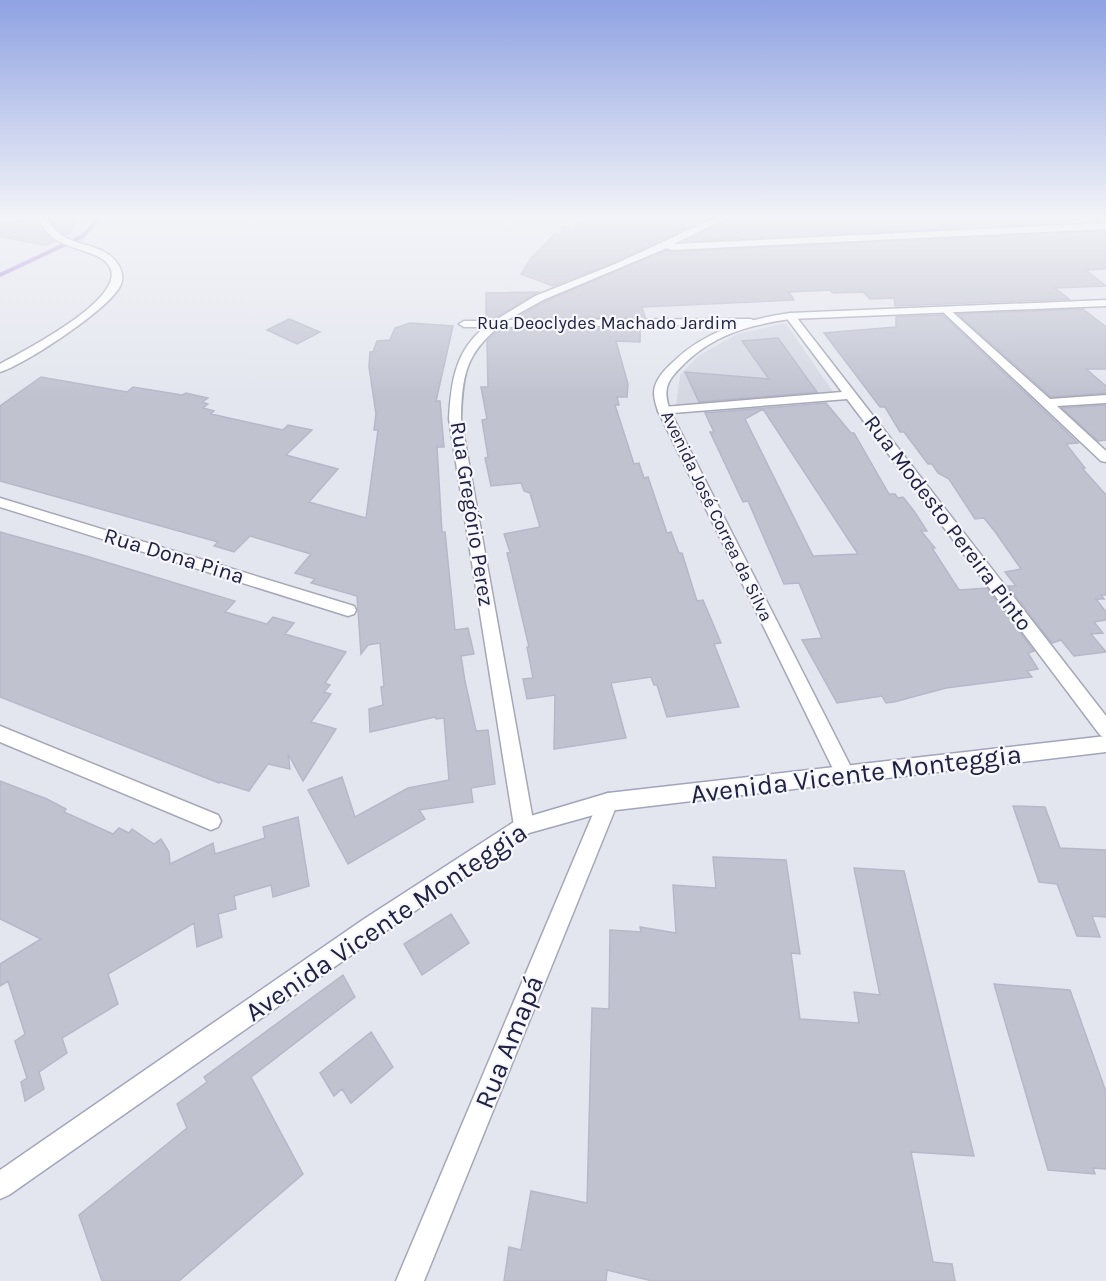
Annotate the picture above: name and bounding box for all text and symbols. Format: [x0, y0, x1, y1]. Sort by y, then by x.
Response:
street label: Rua Deoclydes Machado Jardim [477, 312, 737, 334]
street label: Avenida José Correa da Silva [656, 407, 778, 625]
street label: Rua Modesto Pereira Pinto [858, 410, 1038, 636]
street label: Rua Gregório Perez [445, 420, 499, 608]
street label: Rua Dona Pina [101, 522, 247, 590]
street label: Avenida Vicente Monteggia [689, 738, 1023, 810]
street label: Avenida Vicente Monteggia [239, 816, 533, 1028]
street label: Rua Amapá [468, 971, 550, 1113]

